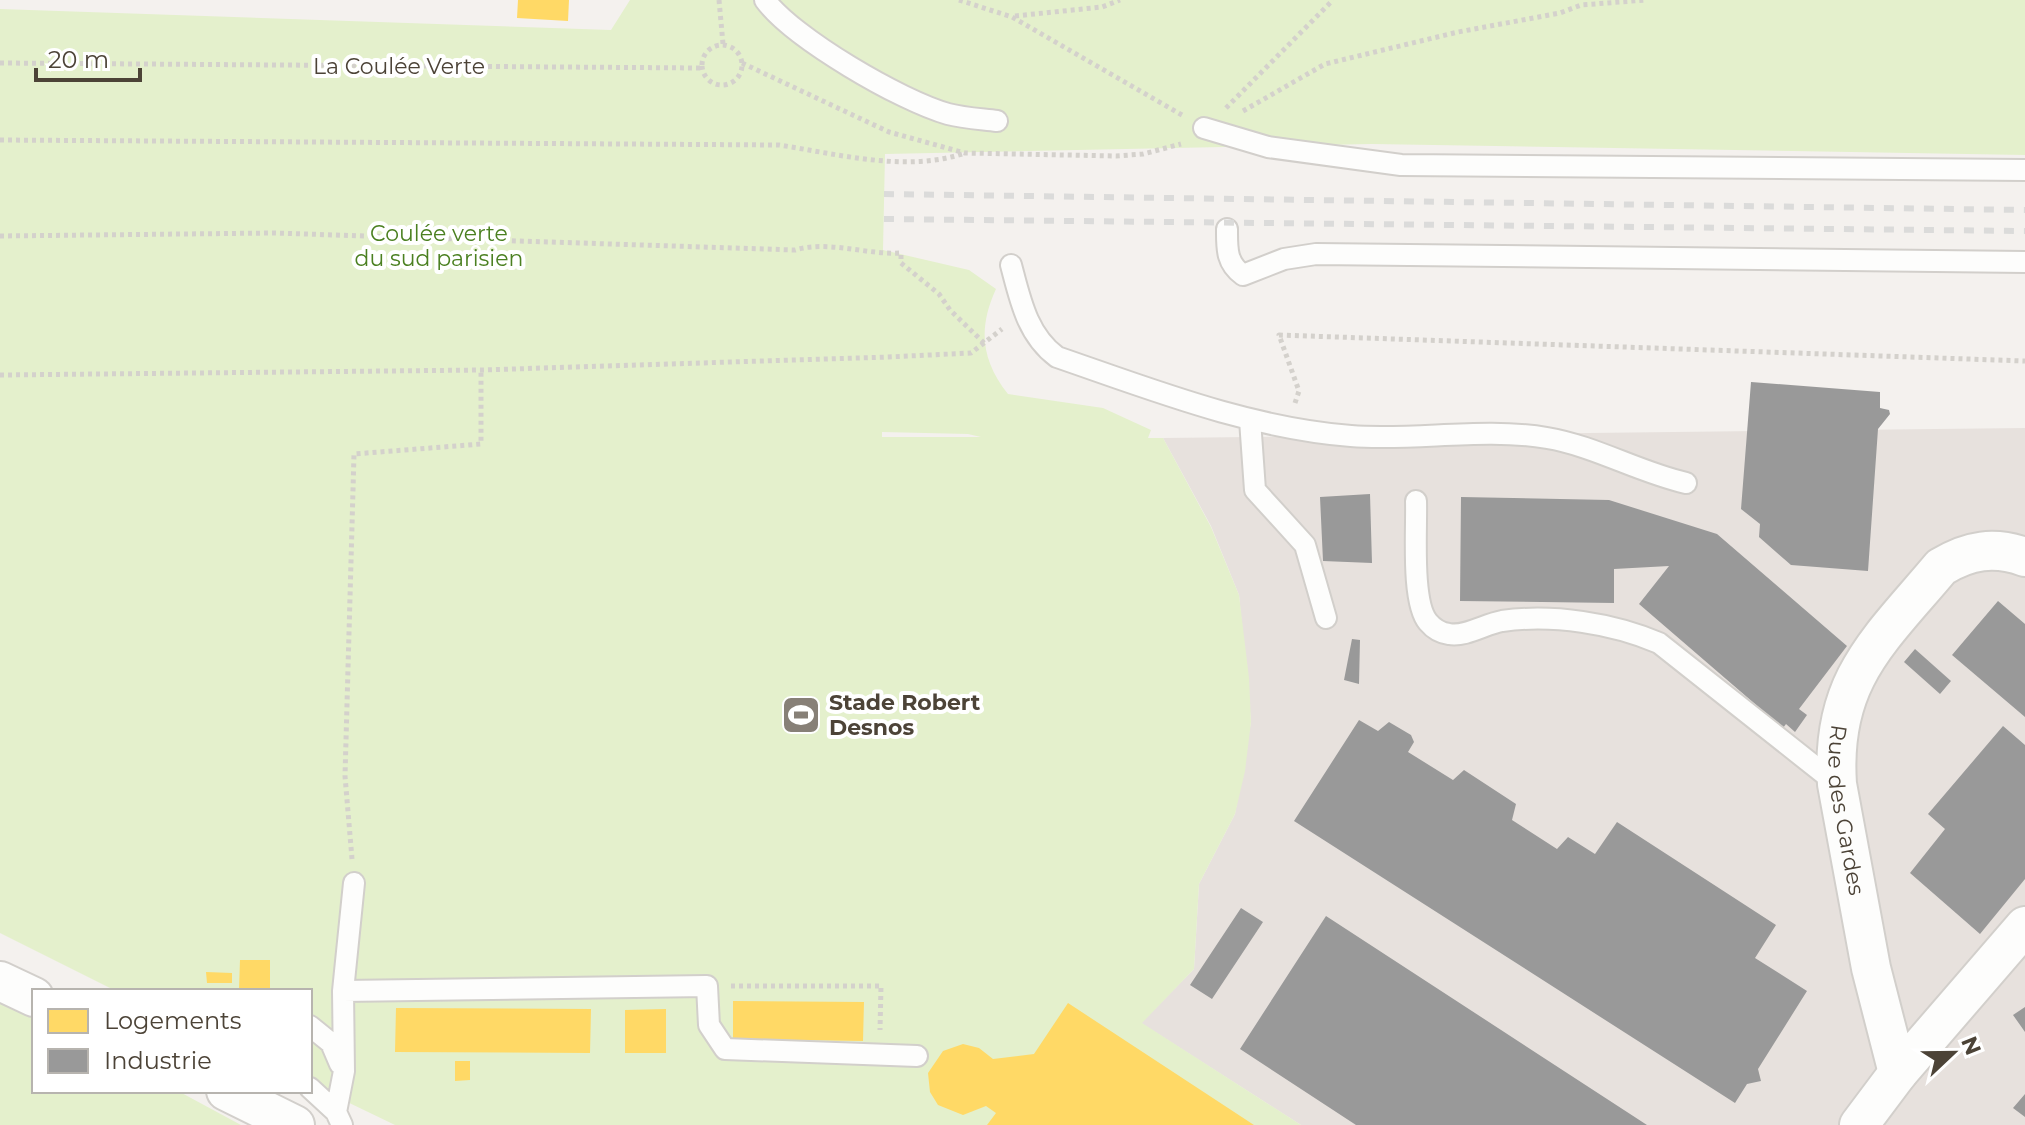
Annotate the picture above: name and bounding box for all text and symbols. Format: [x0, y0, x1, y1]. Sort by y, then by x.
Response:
scale bar [36, 32, 140, 82]
text: 20 m [48, 45, 109, 74]
street label: La Coulée Verte [313, 53, 485, 80]
park label: Coulée verte du sud parisien [355, 220, 523, 272]
place label: Stade Robert Desnos [829, 689, 981, 741]
sports icon: Stade Robert Desnos [780, 694, 822, 736]
street label: Rue des Gardes [1823, 723, 1871, 898]
legend [32, 989, 312, 1093]
text: Logements [104, 1006, 242, 1035]
north arrow [1913, 1013, 1993, 1093]
text: N [1955, 1032, 1987, 1059]
text: Industrie [104, 1046, 212, 1075]

